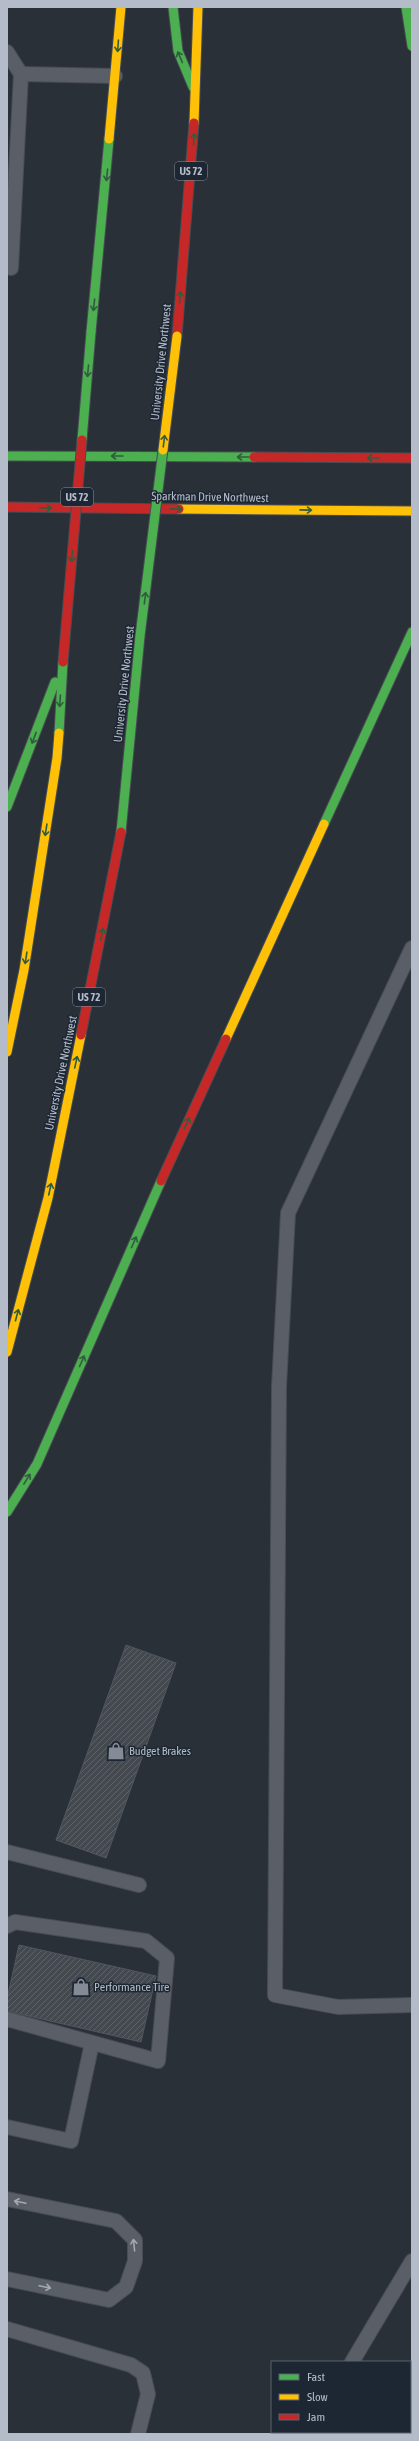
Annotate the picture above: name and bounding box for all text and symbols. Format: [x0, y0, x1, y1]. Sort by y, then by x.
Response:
one-way arrow [114, 39, 121, 52]
one-way arrow [176, 52, 184, 64]
one-way arrow [190, 133, 197, 146]
road number: US 72 [175, 162, 207, 180]
one-way arrow [103, 168, 110, 181]
one-way arrow [176, 291, 184, 304]
one-way arrow [90, 298, 98, 311]
street label: University Drive Northwest [148, 303, 174, 421]
one-way arrow [84, 364, 91, 377]
one-way arrow [160, 435, 168, 448]
one-way arrow [111, 452, 124, 460]
one-way arrow [237, 453, 250, 461]
one-way arrow [367, 454, 380, 462]
road number: US 72 [61, 488, 93, 506]
street label: Sparkman Drive Northwest [151, 489, 269, 505]
one-way arrow [39, 504, 52, 512]
one-way arrow [169, 505, 182, 513]
one-way arrow [299, 506, 312, 514]
one-way arrow [68, 549, 75, 562]
one-way arrow [141, 592, 149, 605]
street label: University Drive Northwest [111, 625, 137, 743]
one-way arrow [57, 694, 64, 707]
one-way arrow [29, 731, 37, 743]
one-way arrow [42, 823, 50, 836]
one-way arrow [98, 928, 106, 941]
one-way arrow [22, 951, 30, 964]
road number: US 72 [73, 988, 105, 1006]
street label: University Drive Northwest [42, 1014, 80, 1132]
one-way arrow [72, 1055, 80, 1068]
one-way arrow [184, 1118, 191, 1130]
one-way arrow [46, 1183, 54, 1196]
one-way arrow [131, 1237, 138, 1249]
one-way arrow [14, 1308, 21, 1321]
one-way arrow [79, 1356, 86, 1368]
one-way arrow [24, 1473, 32, 1485]
shop icon: Budget Brakes [106, 1741, 126, 1761]
place label: Budget Brakes [129, 1744, 191, 1758]
shop icon: Performance Tire [71, 1977, 91, 1997]
place label: Performance Tire [94, 1980, 169, 1994]
one-way arrow [14, 2197, 27, 2205]
one-way arrow [131, 2239, 138, 2252]
one-way arrow [38, 2283, 51, 2291]
legend [271, 2361, 411, 2433]
text: Fast [307, 2370, 325, 2384]
text: Slow [307, 2390, 328, 2404]
text: Jam [307, 2410, 325, 2424]

